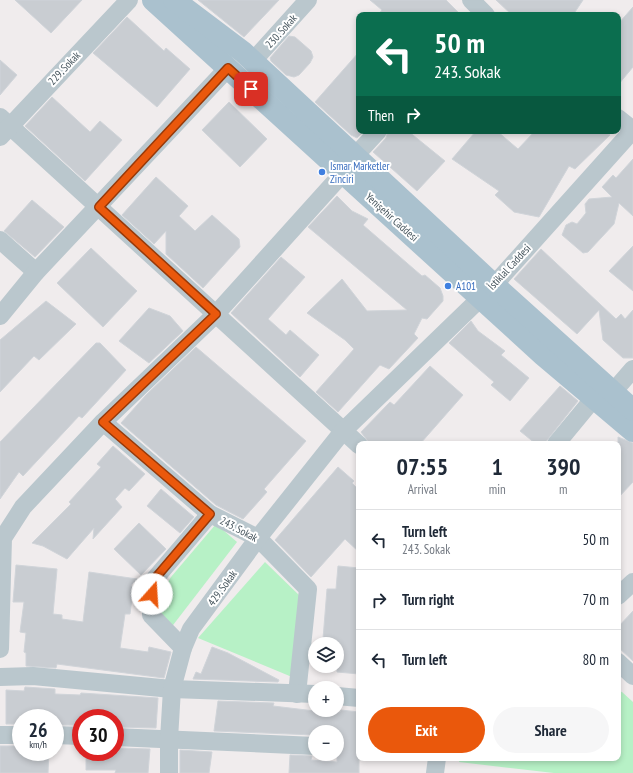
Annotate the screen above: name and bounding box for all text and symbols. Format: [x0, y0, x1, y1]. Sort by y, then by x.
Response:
street label: 230. Sokak [262, 11, 300, 51]
text: 50 m [434, 24, 485, 61]
icon: left [368, 28, 420, 80]
street label: 229. Sokak [45, 48, 84, 88]
text: 243. Sokak [434, 60, 501, 83]
pin [234, 72, 268, 106]
icon: arrive [240, 78, 262, 100]
icon: right [402, 104, 424, 126]
text: Then [368, 106, 394, 125]
place label: Ismar Marketler Zinciri [330, 159, 389, 186]
marker: Ismar Marketler Zinciri [317, 167, 327, 177]
street label: Yenişehir Caddesi [363, 190, 421, 244]
street label: İstiklal Caddesi [484, 241, 534, 293]
place label: A101 [456, 279, 476, 293]
marker: A101 [443, 281, 453, 291]
text: 07:55 [396, 451, 448, 482]
text: 1 [491, 451, 503, 482]
text: 390 [546, 451, 581, 482]
text: Arrival [408, 481, 437, 498]
text: min [489, 481, 506, 498]
text: m [559, 481, 568, 498]
street label: 243. Sokak [218, 513, 261, 545]
text: Turn left [402, 522, 447, 541]
icon: left [368, 529, 390, 551]
text: 50 m [583, 530, 609, 549]
text: 243. Sokak [402, 541, 450, 558]
street label: 429. Sokak [204, 567, 240, 609]
position arrow [131, 573, 173, 615]
icon: right [368, 589, 390, 611]
text: Turn right [402, 590, 454, 609]
text: 70 m [583, 590, 609, 609]
map controls [308, 637, 344, 761]
button: layers [308, 637, 344, 673]
icon: left [368, 649, 390, 671]
text: Turn left [402, 650, 447, 669]
text: 80 m [583, 650, 609, 669]
button: + [308, 681, 344, 717]
button: Exit [368, 707, 485, 753]
button: Share [493, 707, 609, 753]
speed limit sign: 30 [72, 709, 124, 761]
text: 26 [28, 717, 48, 743]
button: − [308, 725, 344, 761]
text: km/h [29, 738, 47, 751]

